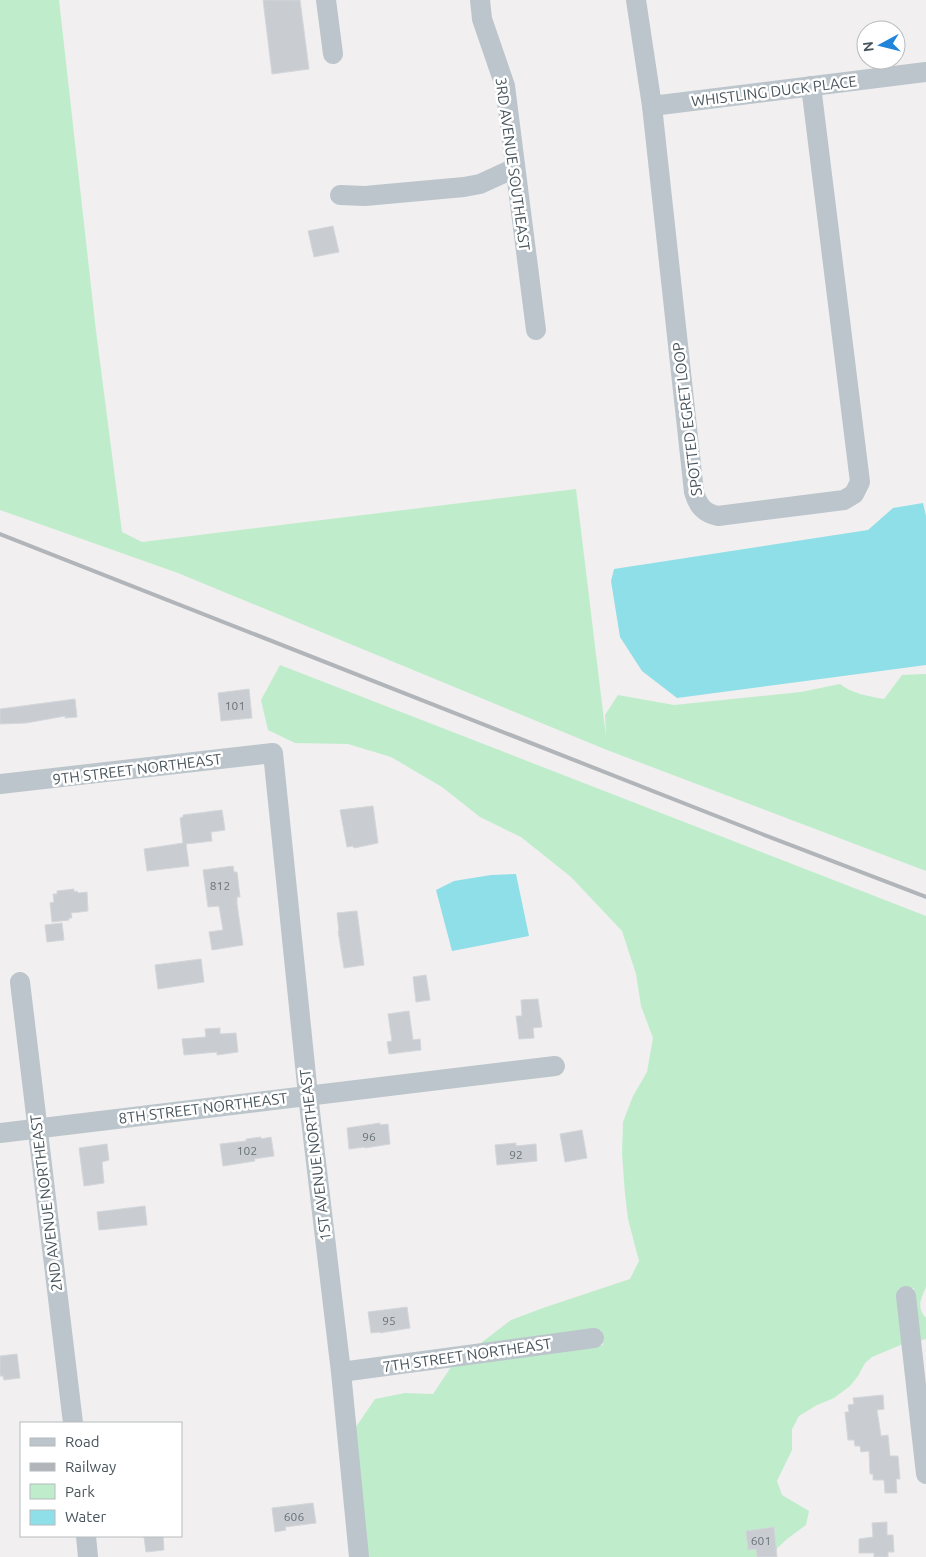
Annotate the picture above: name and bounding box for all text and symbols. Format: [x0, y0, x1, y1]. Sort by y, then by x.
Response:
north arrow [856, 20, 906, 70]
text: N [860, 40, 877, 53]
street label: WHISTLING DUCK PLACE [690, 72, 858, 110]
street label: 3RD AVENUE SOUTHEAST [492, 76, 534, 252]
street label: SPOTTED EGRET LOOP [669, 341, 705, 497]
house number: 101 [225, 699, 245, 712]
street label: 9TH STREET NORTHEAST [52, 750, 223, 788]
house number: 812 [210, 879, 230, 892]
street label: 1ST AVENUE NORTHEAST [296, 1067, 334, 1242]
street label: 8TH STREET NORTHEAST [118, 1089, 289, 1127]
street label: 2ND AVENUE NORTHEAST [27, 1113, 65, 1292]
house number: 96 [362, 1130, 376, 1143]
house number: 102 [237, 1144, 257, 1157]
house number: 92 [509, 1148, 523, 1161]
house number: 95 [382, 1314, 396, 1327]
street label: 7TH STREET NORTHEAST [382, 1335, 553, 1375]
legend [20, 1422, 182, 1537]
text: Road [65, 1433, 100, 1450]
text: Railway [65, 1458, 116, 1475]
text: Park [65, 1483, 95, 1500]
text: Water [65, 1508, 106, 1525]
house number: 606 [284, 1510, 304, 1523]
house number: 601 [751, 1534, 771, 1547]

